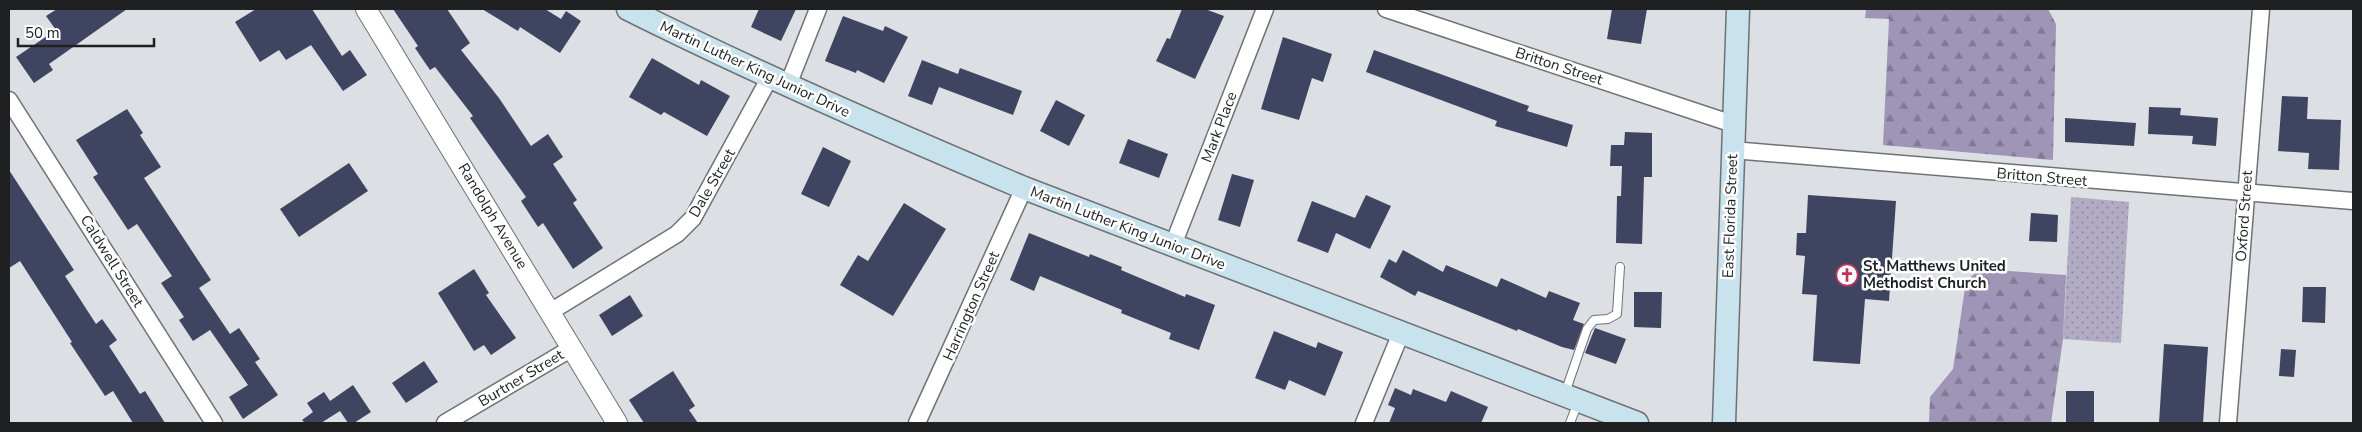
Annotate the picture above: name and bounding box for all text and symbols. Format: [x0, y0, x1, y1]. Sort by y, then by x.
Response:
scale bar [18, 15, 154, 47]
street label: Martin Luther King Junior Drive [657, 16, 853, 122]
text: 50 m [25, 23, 60, 43]
street label: Britton Street [1513, 42, 1606, 90]
street label: Mark Place [1196, 89, 1242, 165]
street label: Dale Street [684, 144, 740, 221]
street label: East Florida Street [1718, 153, 1742, 278]
street label: Randolph Avenue [453, 159, 533, 273]
street label: Britton Street [1996, 163, 2089, 191]
street label: Oxford Street [2231, 169, 2257, 262]
street label: Martin Luther King Junior Drive [1028, 181, 1228, 275]
street label: Caldwell Street [76, 211, 149, 311]
street label: Harrington Street [938, 247, 1004, 364]
place label: St. Matthews United Methodist Church [1863, 256, 2006, 293]
church icon: St. Matthews United Methodist Church [1835, 263, 1859, 287]
street label: Burtner Street [475, 344, 568, 411]

